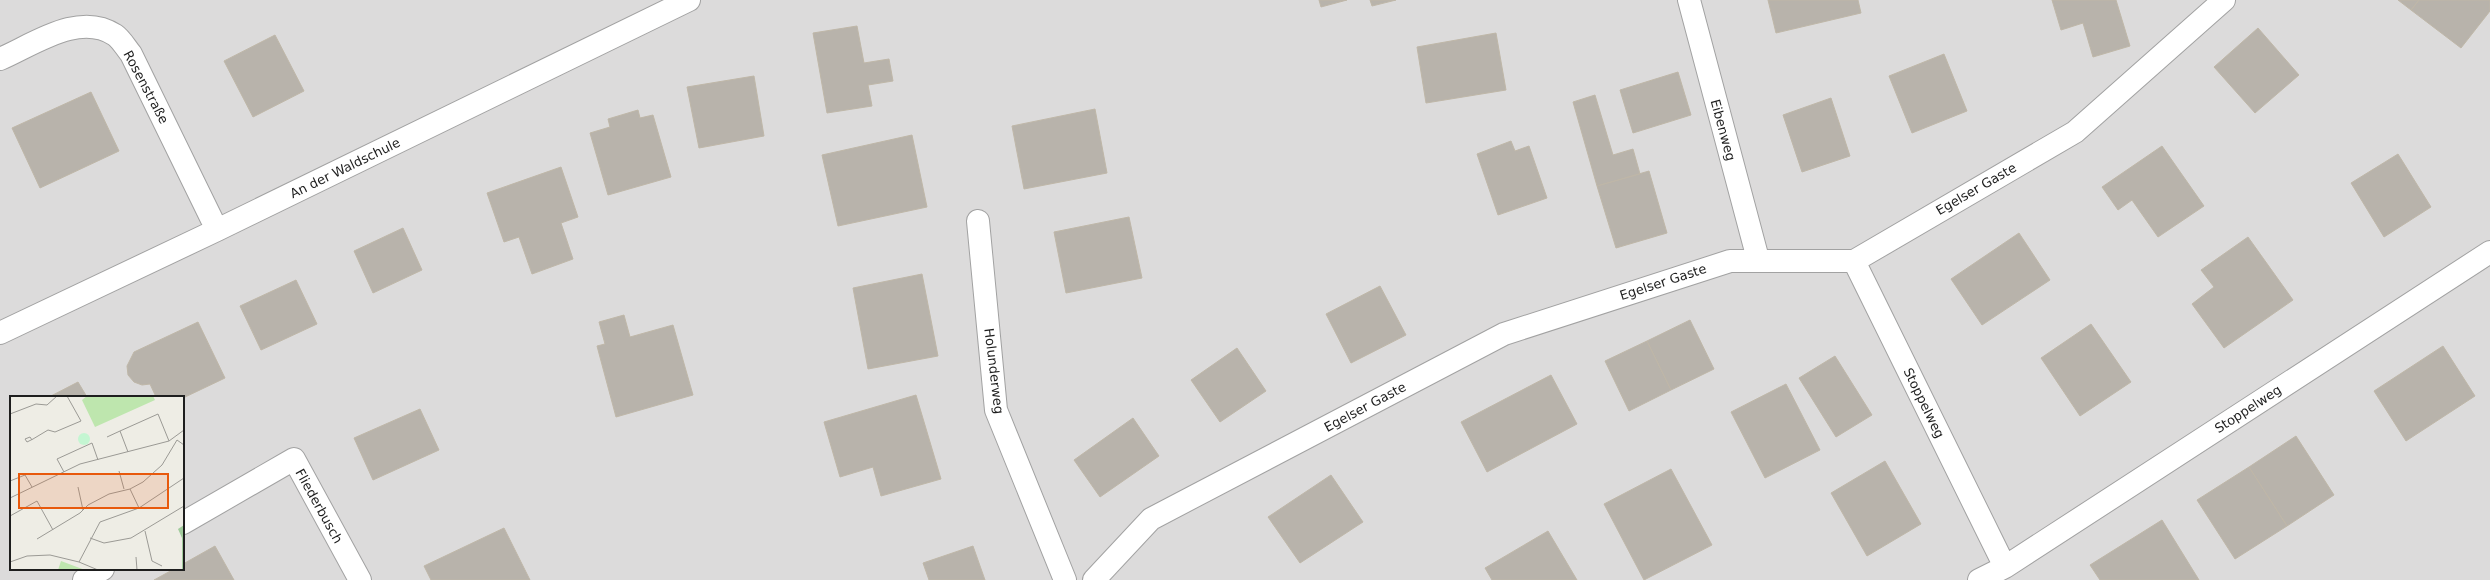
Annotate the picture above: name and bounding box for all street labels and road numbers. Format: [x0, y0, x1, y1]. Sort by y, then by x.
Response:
street label: Rosenstraße [120, 48, 172, 126]
street label: Eibenweg [1708, 98, 1738, 162]
street label: An der Waldschule [287, 135, 403, 201]
street label: Egelser Gaste [1933, 160, 2019, 218]
street label: Egelser Gaste [1618, 261, 1708, 303]
street label: Holunderweg [981, 327, 1007, 415]
street label: Stoppelweg [1901, 365, 1947, 441]
street label: Egelser Gaste [1322, 379, 1408, 435]
street label: Stoppelweg [2212, 382, 2284, 436]
street label: Fliederbusch [292, 466, 346, 546]

